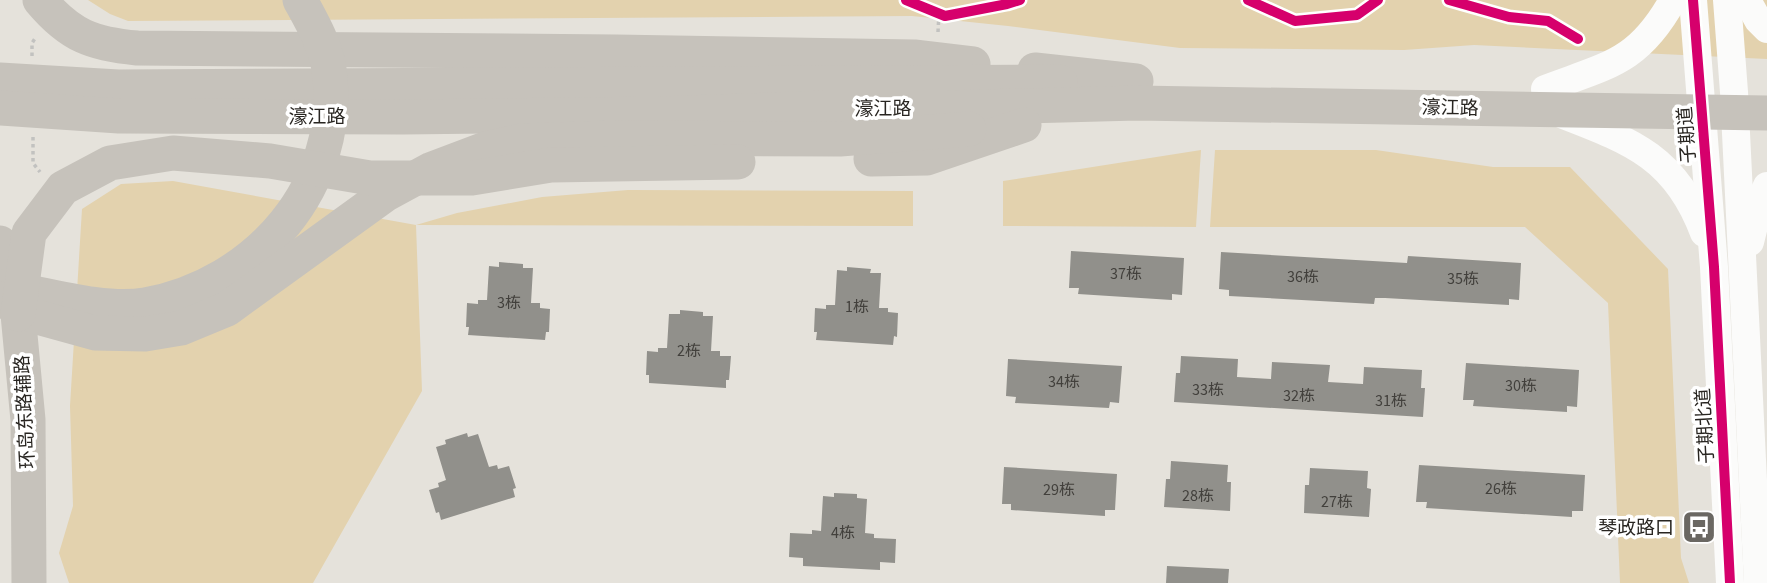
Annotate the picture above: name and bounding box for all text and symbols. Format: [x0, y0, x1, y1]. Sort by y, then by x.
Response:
street label: 濠江路 [1421, 95, 1479, 122]
street label: 濠江路 [854, 96, 912, 123]
street label: 濠江路 [288, 104, 346, 131]
street label: 子期道 [1672, 106, 1703, 164]
house number: 37栋 [1110, 263, 1142, 285]
house number: 36栋 [1287, 266, 1319, 288]
house number: 35栋 [1447, 268, 1479, 290]
house number: 3栋 [497, 292, 521, 314]
house number: 1栋 [845, 296, 869, 318]
house number: 2栋 [677, 340, 701, 362]
street label: 环岛东路辅路 [9, 354, 42, 470]
house number: 34栋 [1048, 371, 1080, 393]
house number: 30栋 [1505, 375, 1537, 397]
house number: 33栋 [1192, 379, 1224, 401]
house number: 32栋 [1283, 385, 1315, 407]
street label: 子期北道 [1690, 387, 1721, 465]
house number: 31栋 [1375, 390, 1407, 412]
house number: 26栋 [1485, 478, 1517, 500]
house number: 29栋 [1043, 479, 1075, 501]
house number: 28栋 [1182, 485, 1214, 507]
house number: 27栋 [1321, 491, 1353, 513]
bus stop icon: 琴政路口 [1680, 508, 1718, 546]
place label: 琴政路口 [1598, 515, 1674, 542]
house number: 4栋 [831, 522, 855, 544]

